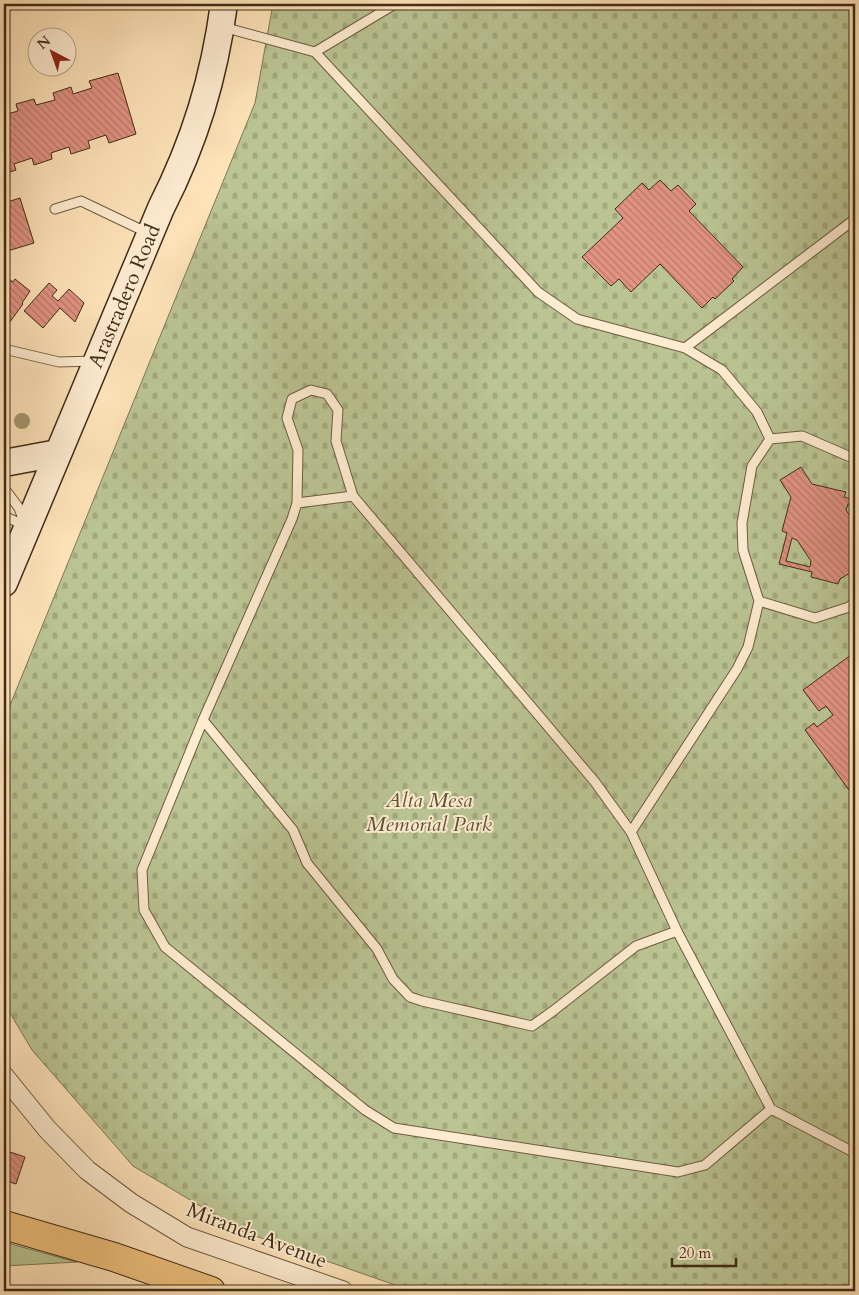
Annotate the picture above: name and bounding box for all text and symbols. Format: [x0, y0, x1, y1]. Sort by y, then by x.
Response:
north arrow [28, 28, 78, 78]
text: N [33, 31, 55, 54]
street label: Arastradero Road [81, 220, 168, 373]
park label: Alta Mesa Memorial Park [366, 786, 493, 839]
street label: Miranda Avenue [182, 1195, 331, 1276]
scale bar [672, 1235, 735, 1267]
text: 20 m [679, 1243, 711, 1263]

